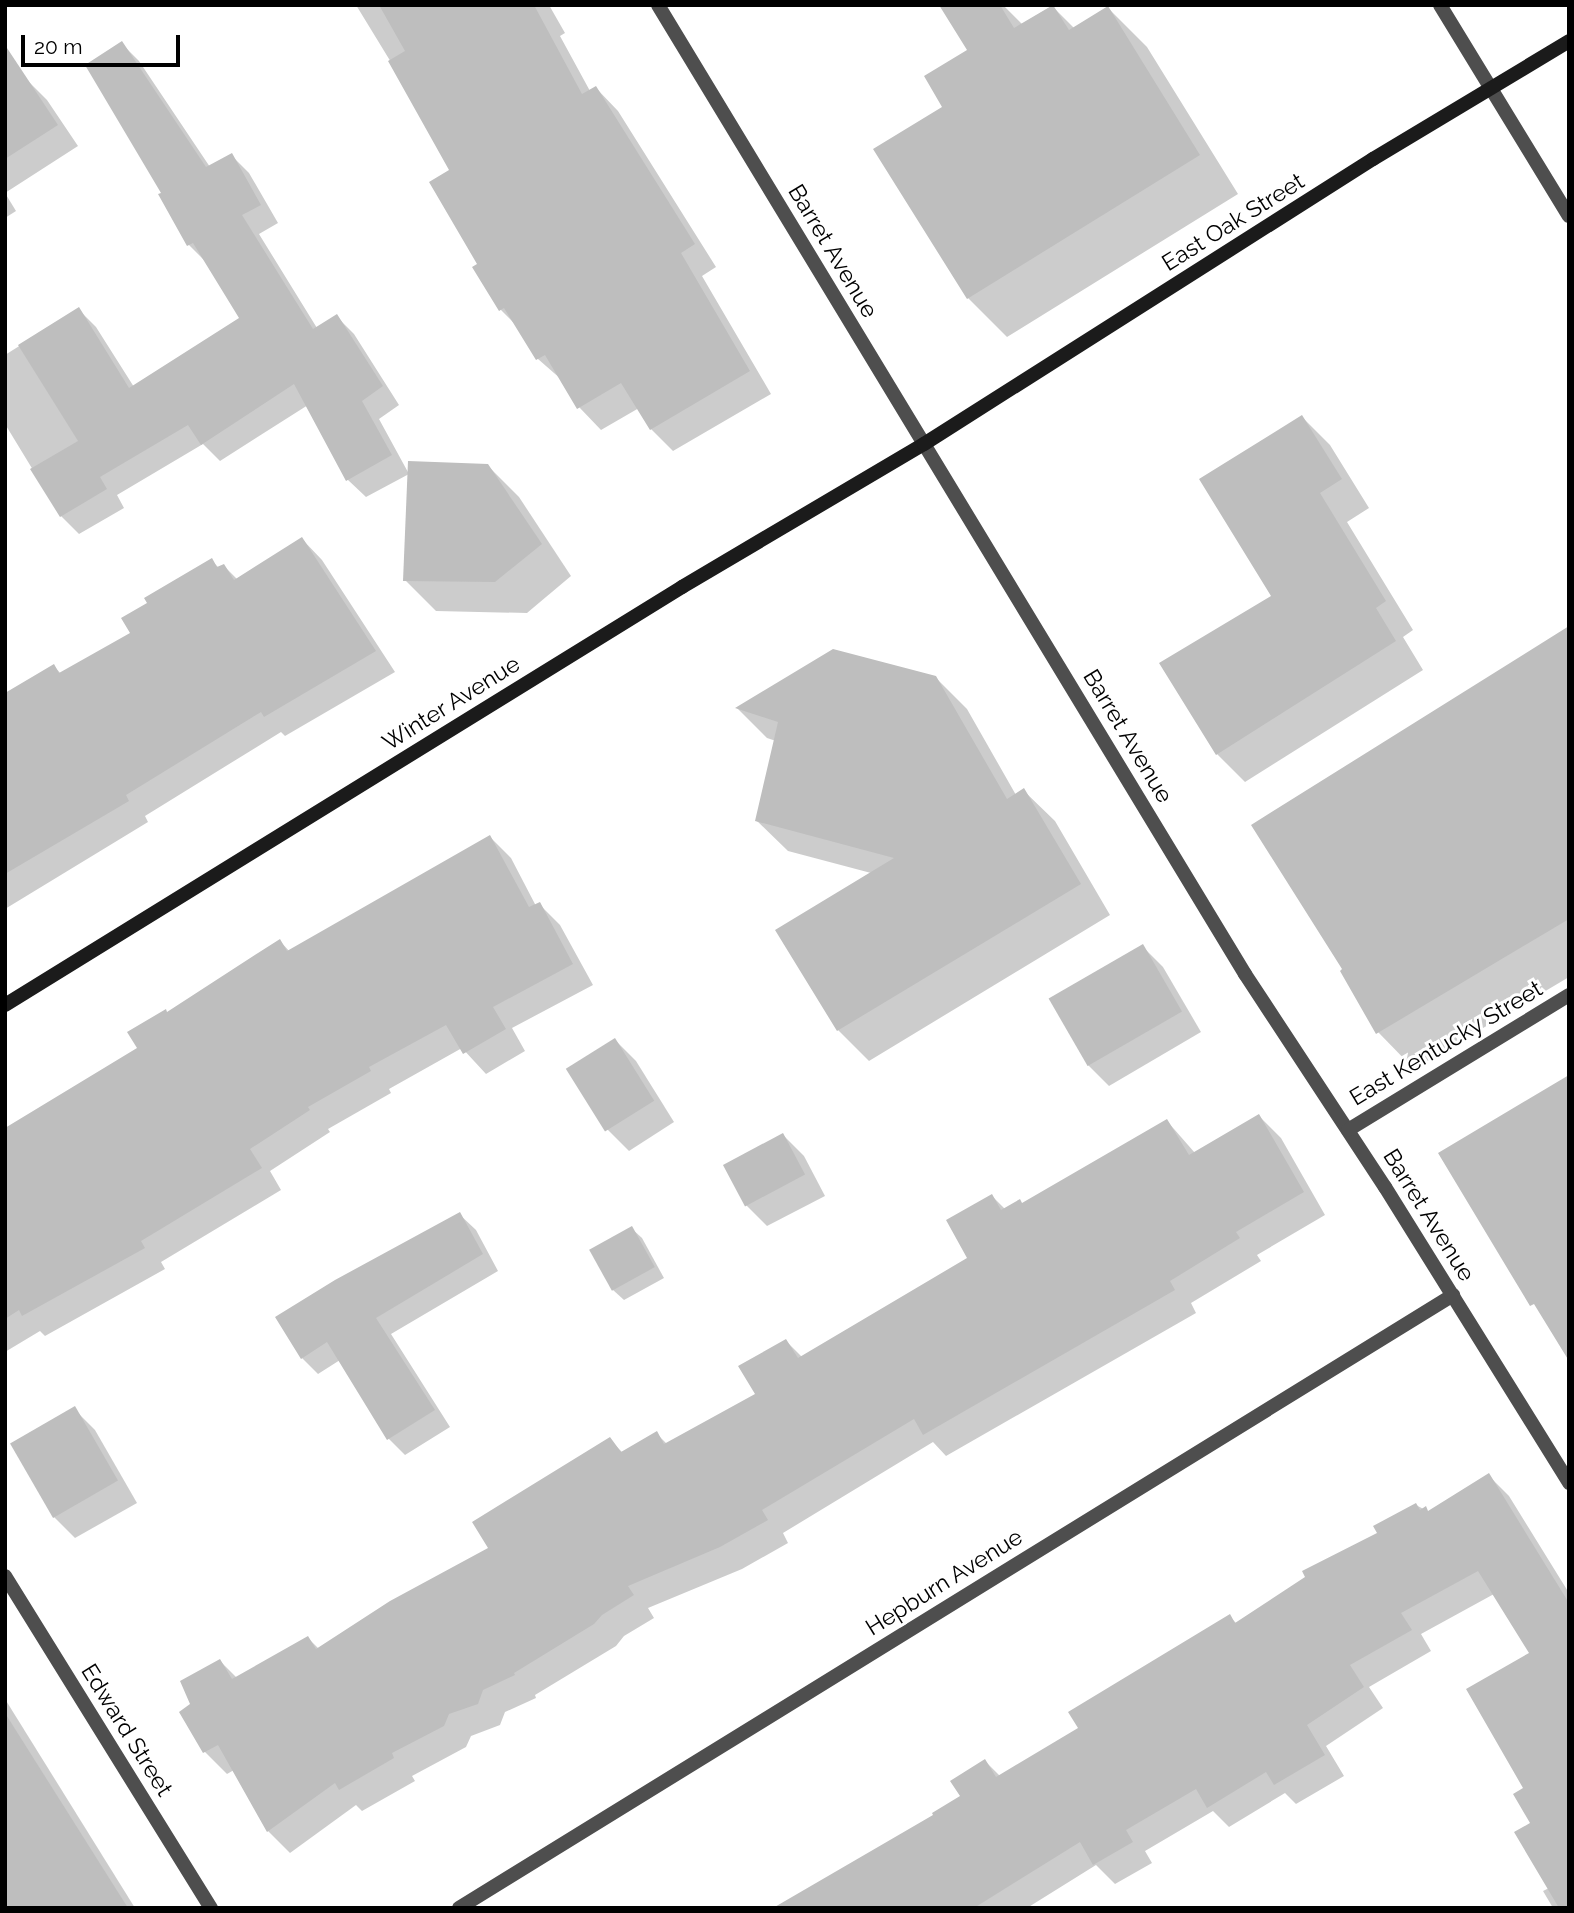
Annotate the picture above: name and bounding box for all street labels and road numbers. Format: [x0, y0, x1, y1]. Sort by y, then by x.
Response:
street label: East Oak Street [1157, 167, 1309, 277]
street label: Barret Avenue [782, 179, 884, 323]
street label: Winter Avenue [377, 649, 525, 757]
street label: Barret Avenue [1077, 664, 1179, 808]
street label: East Kentucky Street [1344, 974, 1548, 1112]
street label: Barret Avenue [1377, 1144, 1481, 1286]
street label: Hepburn Avenue [860, 1523, 1028, 1641]
street label: Edward Street [75, 1659, 179, 1801]

